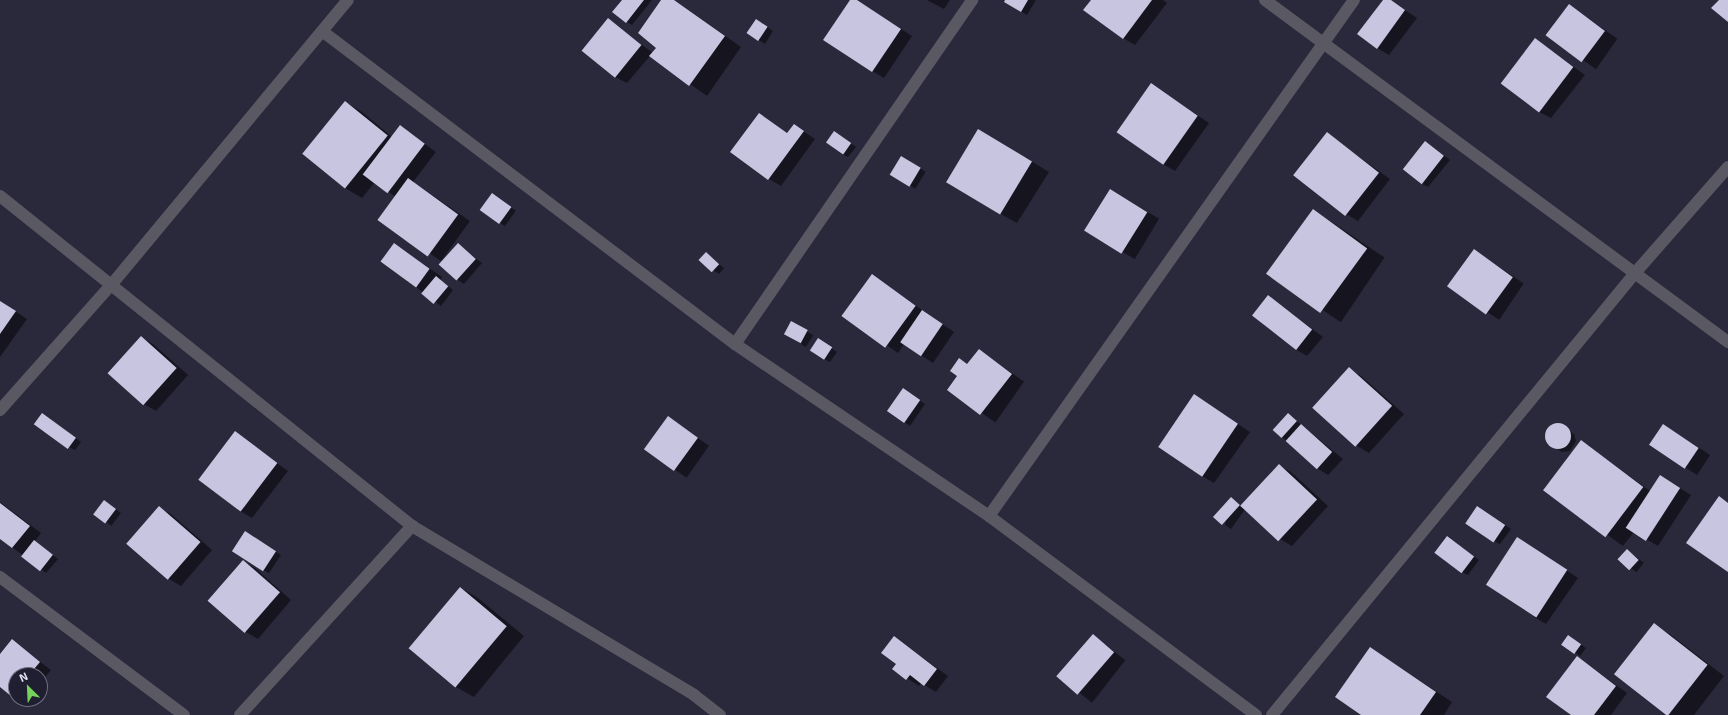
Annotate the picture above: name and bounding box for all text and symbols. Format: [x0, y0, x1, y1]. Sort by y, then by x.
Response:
north arrow [8, 667, 48, 707]
text: N [17, 669, 30, 684]

